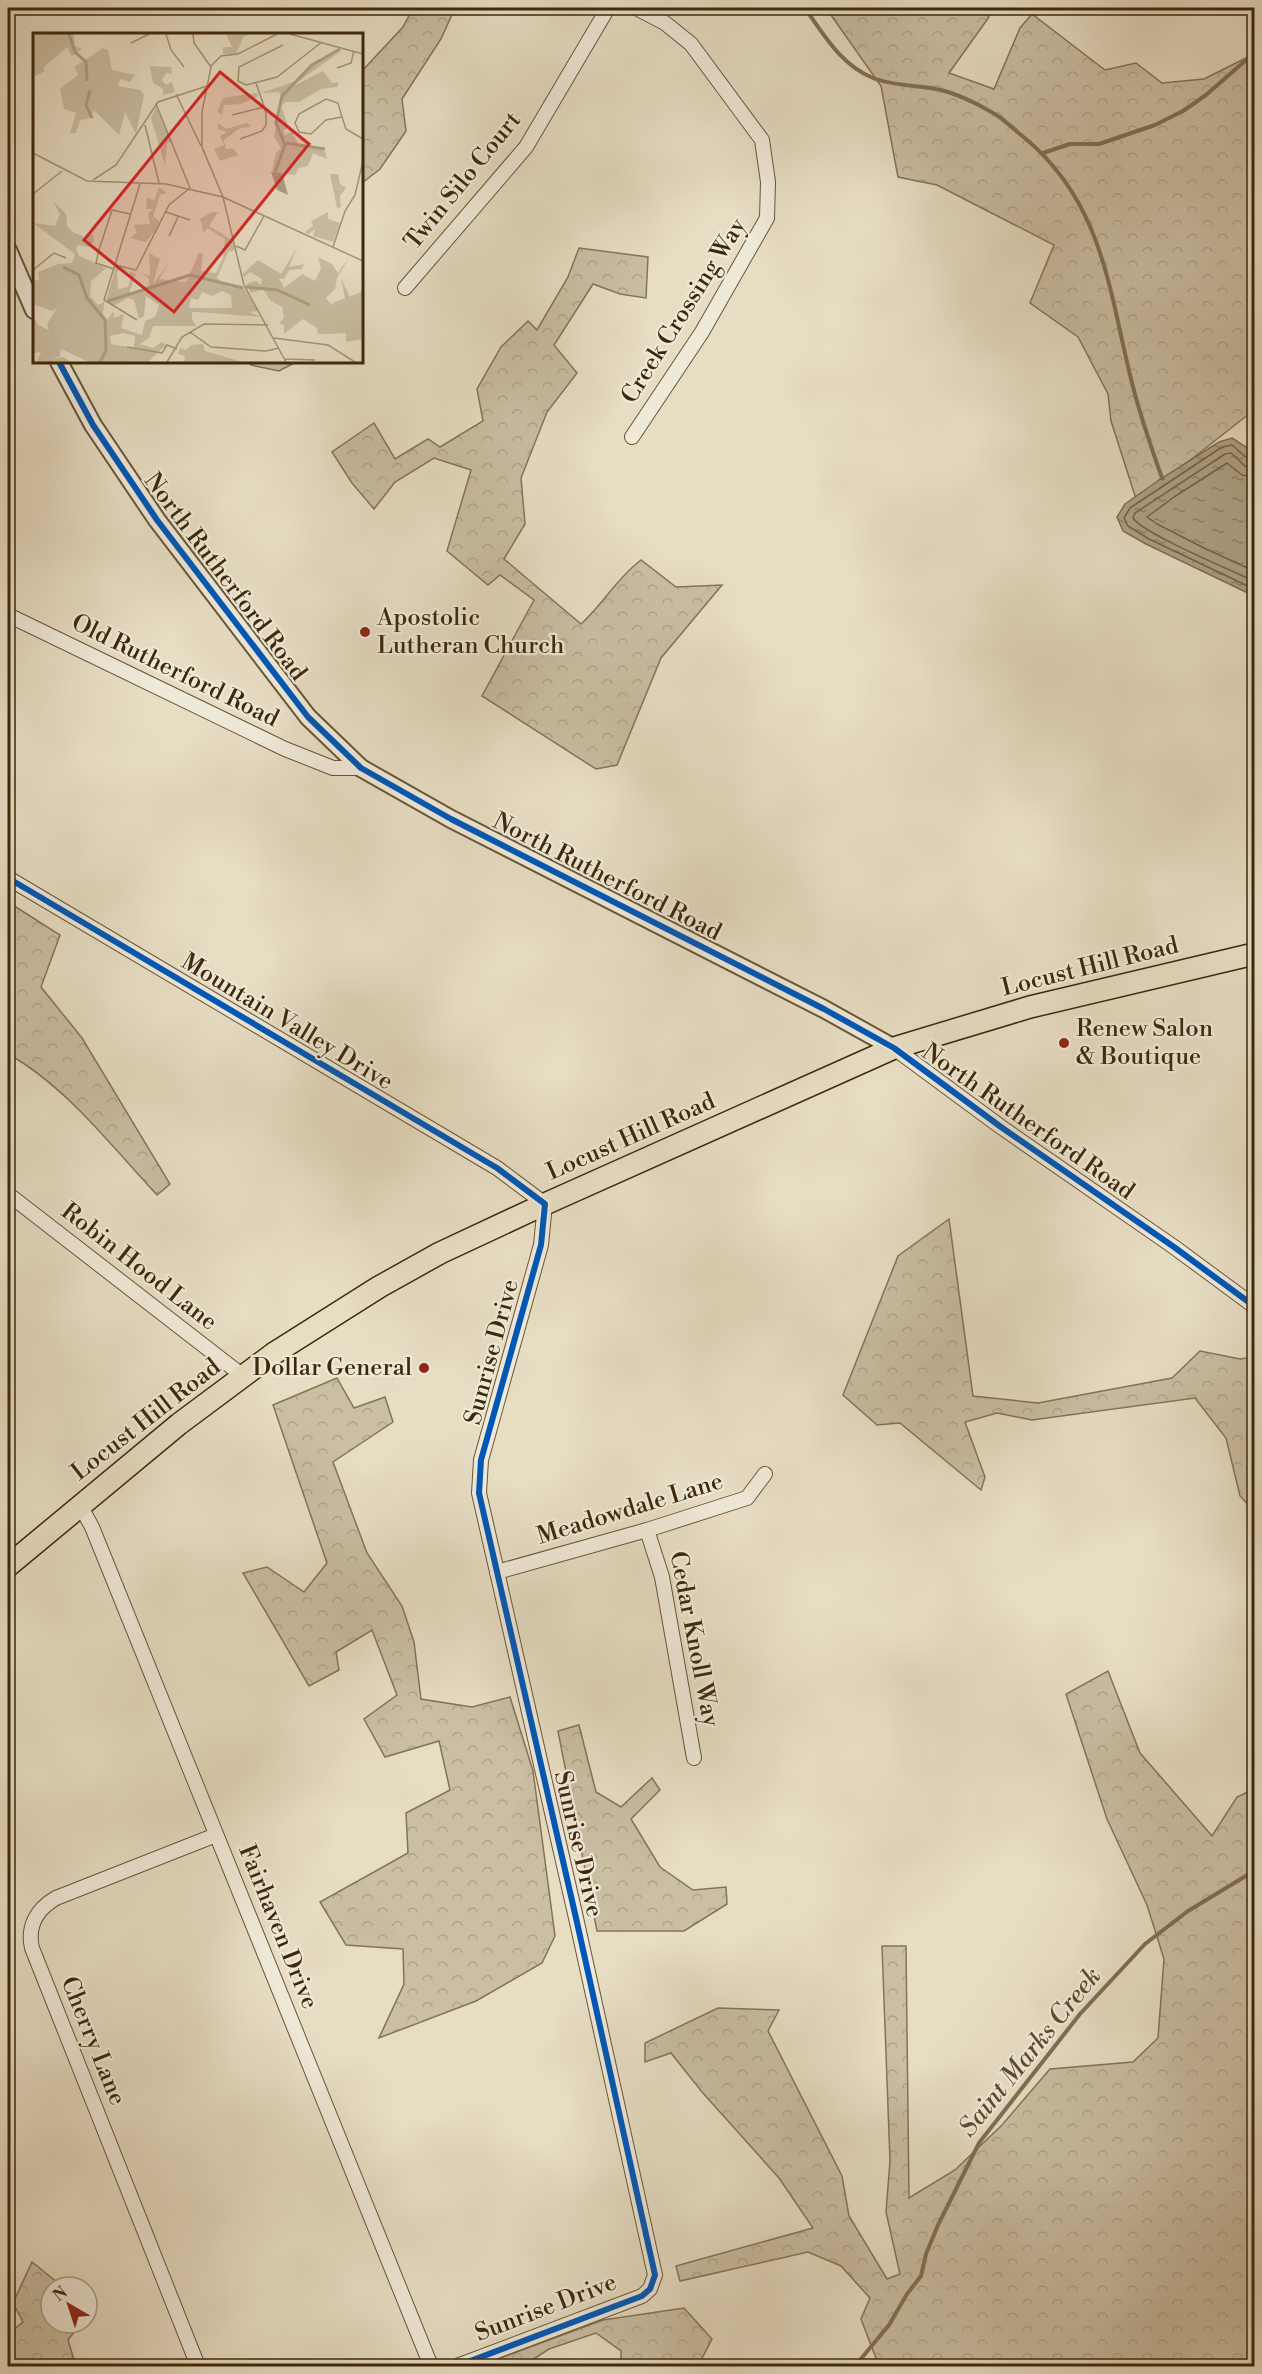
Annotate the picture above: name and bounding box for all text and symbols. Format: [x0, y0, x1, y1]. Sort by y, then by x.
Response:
inset map [33, 33, 363, 363]
street label: Twin Silo Court [398, 106, 528, 256]
street label: Creek Crossing Way [615, 212, 753, 409]
street label: North Rutherford Road [137, 467, 313, 687]
place label: Apostolic Lutheran Church [376, 603, 564, 661]
street label: Old Rutherford Road [66, 608, 284, 734]
marker: Apostolic Lutheran Church [358, 625, 372, 639]
street label: North Rutherford Road [488, 806, 727, 948]
street label: Locust Hill Road [998, 930, 1182, 1003]
street label: Mountain Valley Drive [176, 947, 398, 1097]
place label: Renew Salon & Boutique [1076, 1014, 1213, 1072]
marker: Renew Salon & Boutique [1057, 1036, 1071, 1050]
street label: North Rutherford Road [916, 1037, 1140, 1207]
street label: Locust Hill Road [542, 1086, 720, 1188]
street label: Robin Hood Lane [55, 1197, 223, 1337]
street label: Sunrise Drive [458, 1276, 526, 1428]
street label: Locust Hill Road [65, 1352, 227, 1488]
place label: Dollar General [252, 1353, 412, 1383]
marker: Dollar General [417, 1361, 431, 1375]
street label: Meadowdale Lane [533, 1466, 727, 1552]
street label: Cedar Knoll Way [662, 1549, 726, 1730]
street label: Sunrise Drive [547, 1768, 609, 1920]
street label: Fairhaven Drive [231, 1840, 325, 2014]
water label: Saint Marks Creek [952, 1961, 1108, 2143]
street label: Cherry Lane [54, 1972, 132, 2110]
street label: Sunrise Drive [471, 2267, 621, 2349]
north arrow [39, 2275, 99, 2335]
text: N [49, 2282, 72, 2306]

